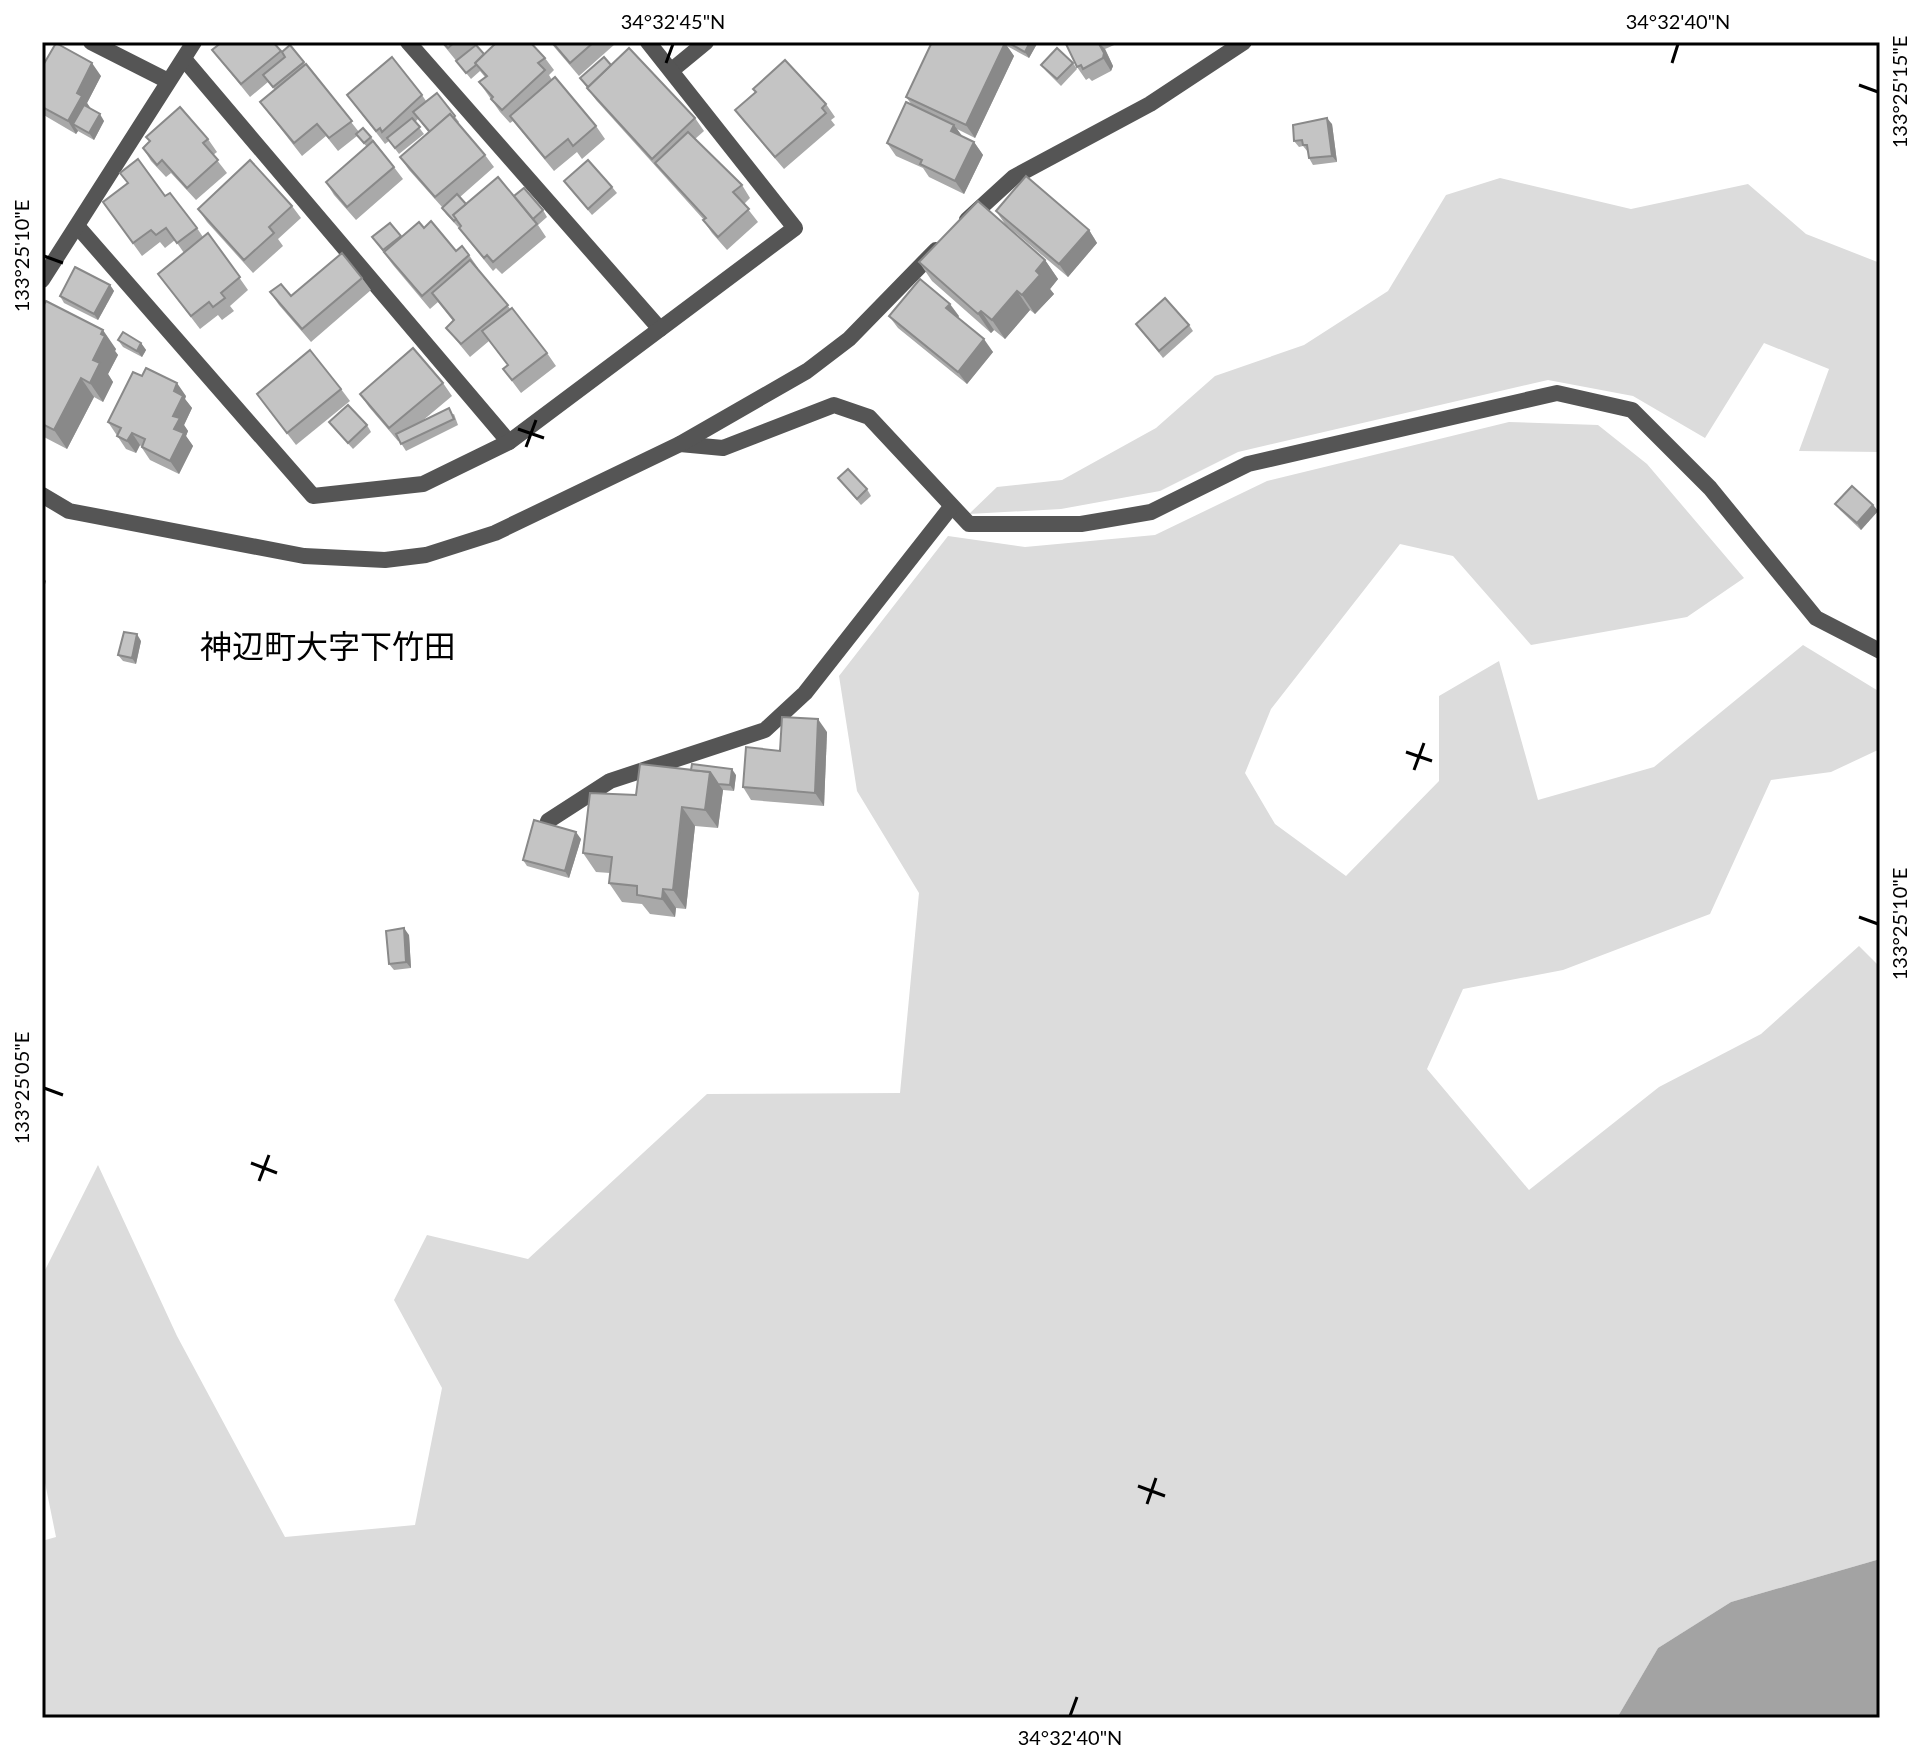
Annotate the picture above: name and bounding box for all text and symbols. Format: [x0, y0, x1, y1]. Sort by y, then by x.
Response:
text: 34°32'45"N [621, 9, 725, 33]
text: 34°32'40"N [1626, 9, 1730, 33]
text: 133°25'15"E [1887, 36, 1911, 148]
text: 133°25'10"E [9, 200, 33, 312]
district label: 神辺町大字下竹田 [200, 626, 456, 665]
text: 133°25'10"E [1887, 868, 1911, 980]
text: 133°25'05"E [9, 1032, 33, 1144]
text: 34°32'40"N [1018, 1725, 1122, 1749]

